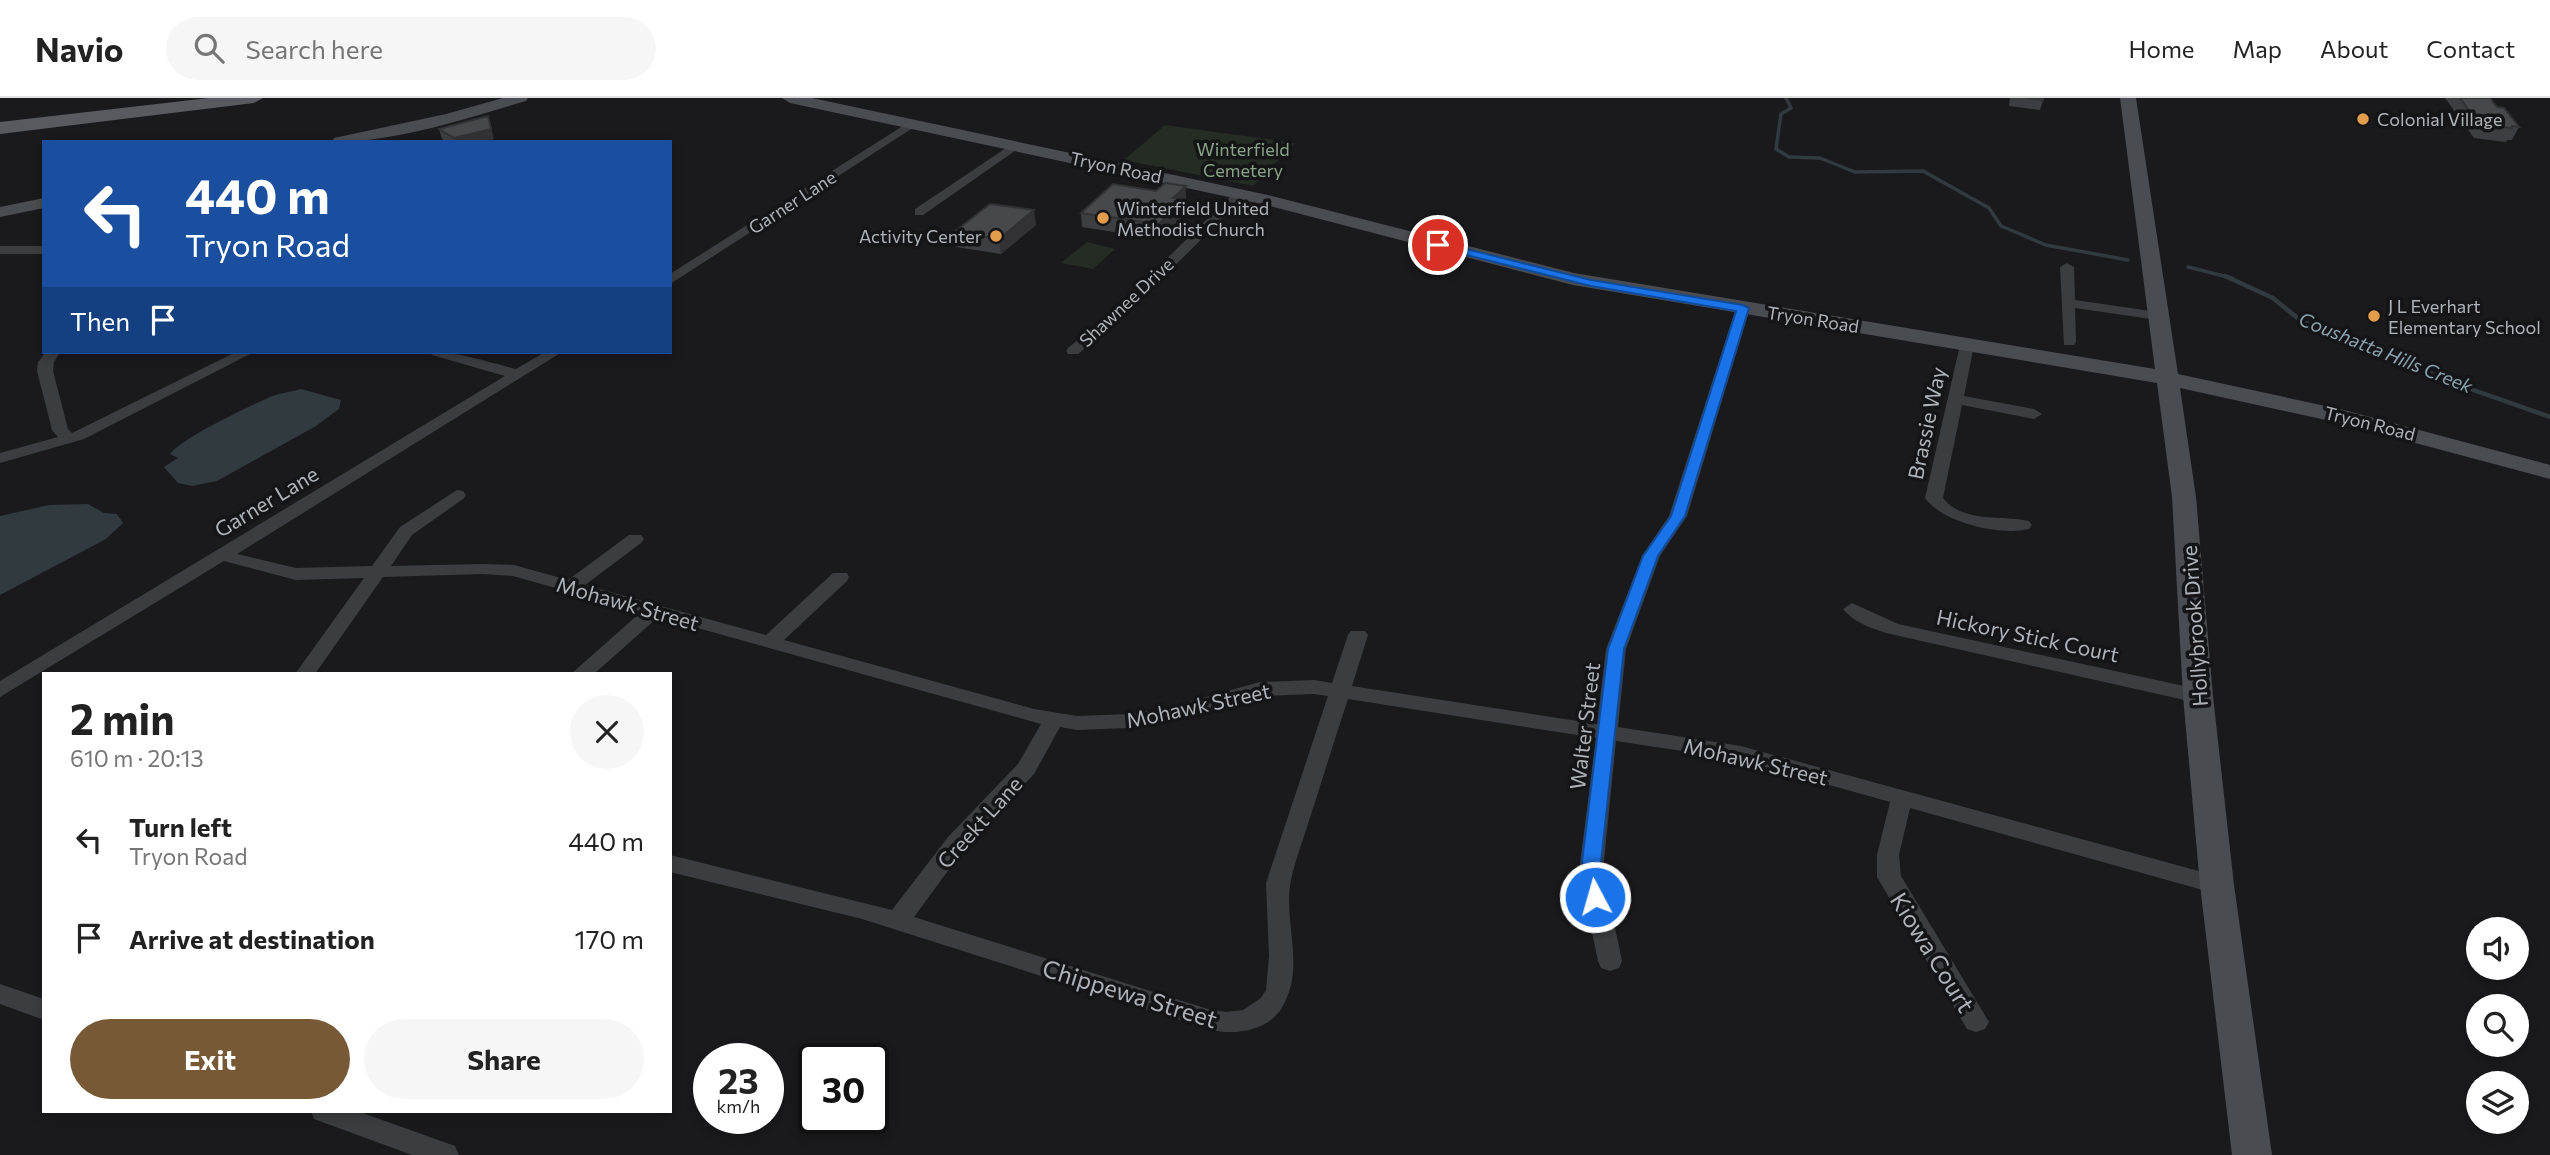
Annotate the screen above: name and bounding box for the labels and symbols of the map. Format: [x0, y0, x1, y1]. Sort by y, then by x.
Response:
place label: Colonial Village [2377, 108, 2502, 130]
marker: Colonial Village [2355, 111, 2371, 127]
park label: Winterfield Cemetery [1196, 138, 1290, 181]
street label: Tryon Road [1068, 147, 1164, 187]
street label: Garner Lane [744, 166, 840, 238]
place label: Winterfield United Methodist Church [1117, 197, 1269, 240]
marker: Winterfield United Methodist Church [1095, 210, 1111, 226]
pin [1408, 215, 1468, 275]
place label: Activity Center [859, 225, 982, 247]
marker: Activity Center [988, 228, 1004, 244]
street label: Shawnee Drive [1074, 253, 1178, 351]
place label: J L Everhart Elementary School [2388, 295, 2541, 338]
street label: Tryon Road [1765, 301, 1861, 337]
water label: Coushatta Hills Creek [2296, 307, 2477, 398]
marker: J L Everhart Elementary School [2366, 308, 2382, 324]
street label: Brassie Way [1902, 364, 1950, 481]
street label: Tryon Road [2322, 401, 2418, 445]
street label: Garner Lane [210, 460, 322, 542]
street label: Hollybrook Drive [2176, 545, 2212, 707]
street label: Mohawk Street [554, 571, 702, 635]
street label: Hickory Stick Court [1935, 603, 2121, 667]
street label: Walter Street [1564, 661, 1604, 791]
street label: Mohawk Street [1124, 677, 1272, 733]
street label: Mohawk Street [1682, 732, 1830, 790]
street label: Creekt Lane [931, 771, 1027, 873]
position arrow [1558, 860, 1632, 934]
street label: Kiowa Court [1885, 887, 1981, 1017]
street label: Chippewa Street [1039, 953, 1221, 1033]
speed limit sign: 30 [798, 1043, 889, 1134]

